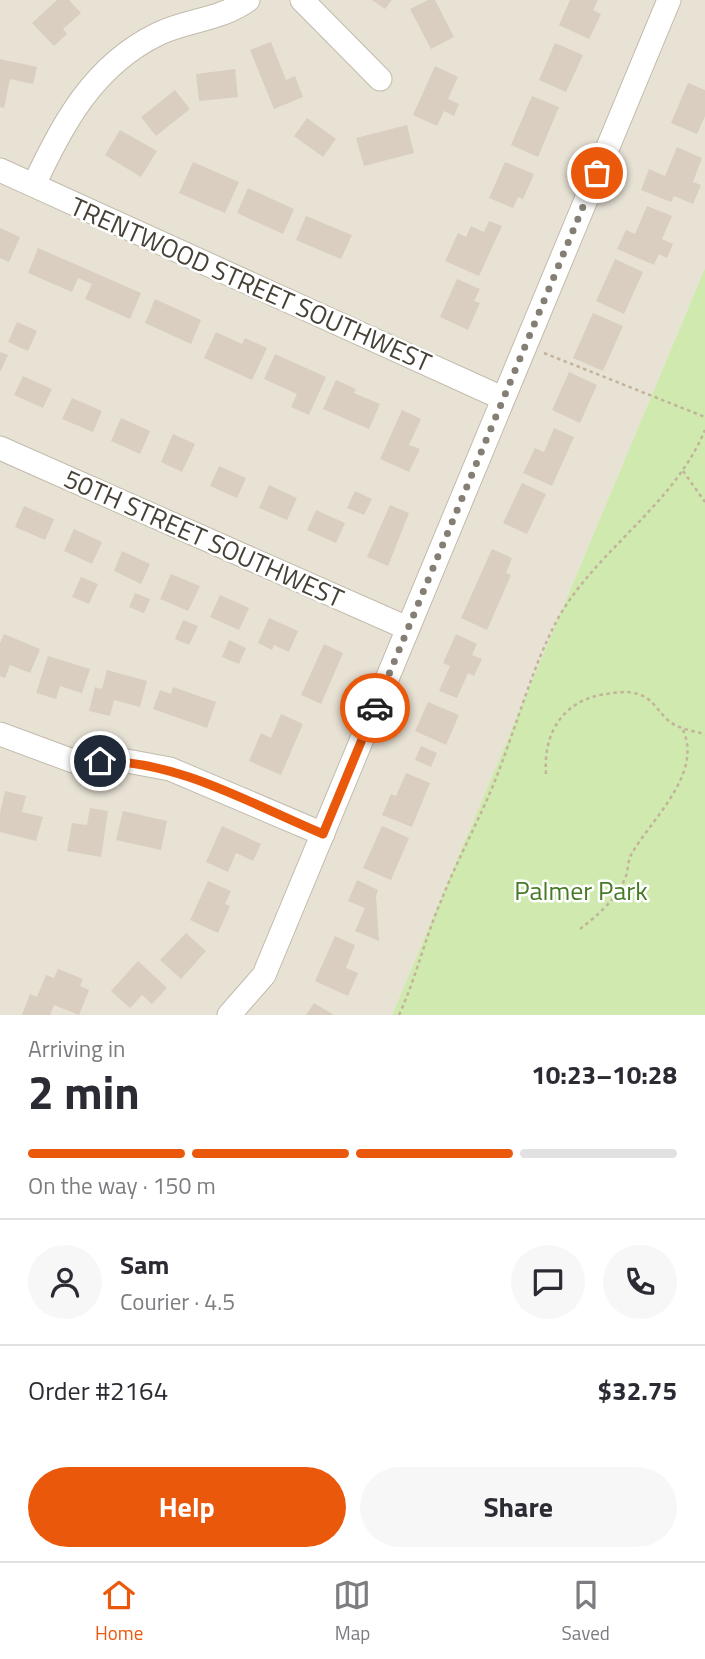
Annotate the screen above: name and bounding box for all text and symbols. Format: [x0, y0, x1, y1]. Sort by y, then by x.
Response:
pin [567, 143, 627, 203]
icon: bag [578, 154, 616, 192]
street label: TRENTWOOD STREET SOUTHWEST [64, 187, 438, 382]
street label: 50TH STREET SOUTHWEST [58, 459, 350, 617]
courier [340, 673, 410, 743]
icon: car [356, 689, 394, 727]
pin [70, 731, 130, 791]
icon: home [81, 742, 119, 780]
park label: Palmer Park [514, 871, 648, 910]
text: Arriving in [28, 1031, 125, 1066]
text: 10:23–10:28 [531, 1055, 677, 1094]
text: 2 min [28, 1057, 140, 1127]
text: On the way · 150 m [28, 1168, 216, 1203]
button: person [28, 1245, 102, 1319]
text: Sam [120, 1245, 169, 1284]
button: chat [511, 1245, 585, 1319]
button: phone [603, 1245, 677, 1319]
text: Courier · 4.5 [120, 1284, 235, 1319]
text: Order #2164 [28, 1371, 168, 1410]
text: $32.75 [598, 1371, 677, 1410]
button: Help [28, 1467, 346, 1547]
button: Share [360, 1467, 677, 1547]
tab: Home [95, 1576, 143, 1647]
tab: Map [333, 1576, 371, 1647]
tab: Saved [562, 1576, 610, 1647]

